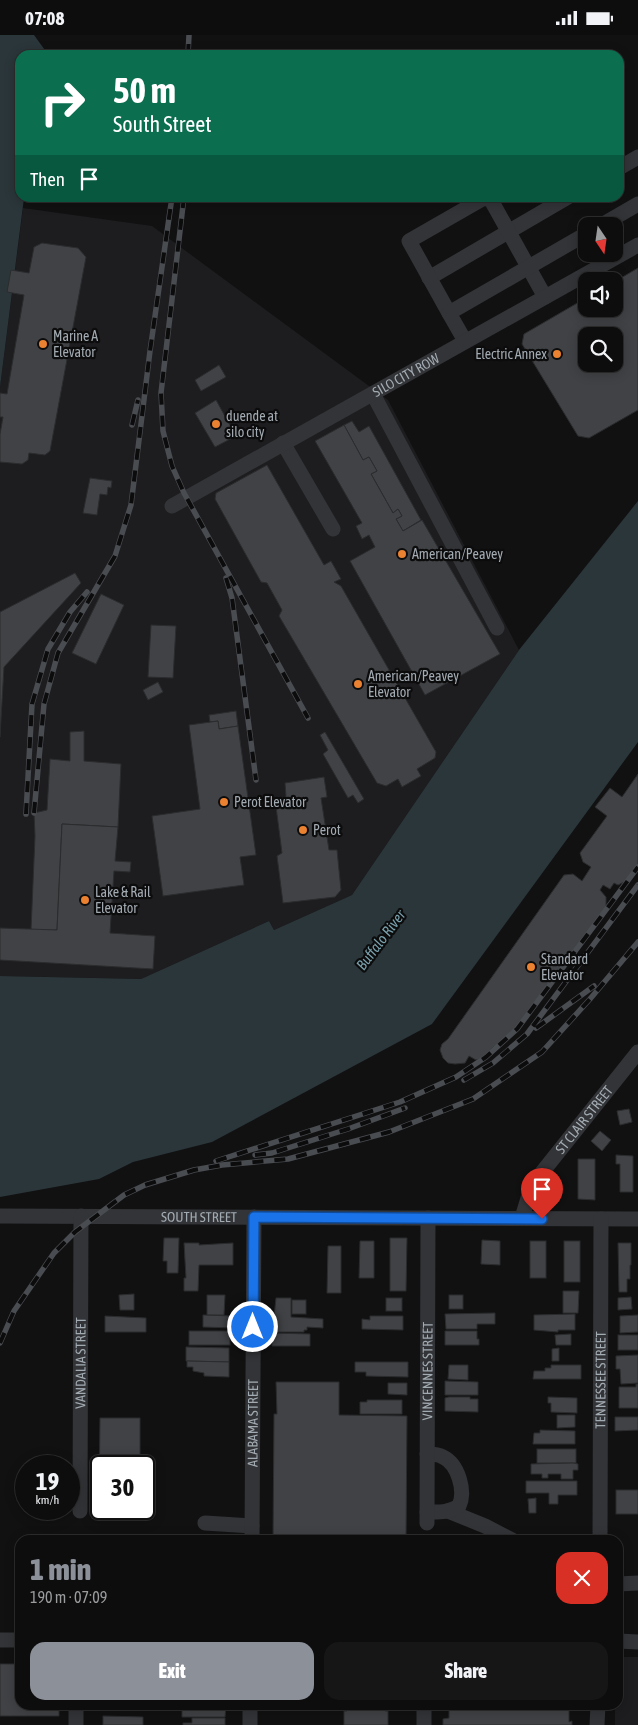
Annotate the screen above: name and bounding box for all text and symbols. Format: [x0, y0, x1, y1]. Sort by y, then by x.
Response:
text: 07:08 [25, 7, 64, 29]
icon: right [30, 70, 95, 135]
text: 50 m [113, 70, 176, 110]
text: South Street [113, 111, 212, 137]
icon: arrive [75, 165, 103, 193]
text: Then [30, 168, 65, 190]
north arrow [578, 217, 622, 263]
map controls [578, 217, 623, 372]
button: sound [578, 272, 623, 317]
button: search [578, 327, 623, 372]
place label: Marine A Elevator [53, 328, 98, 360]
marker: Marine A Elevator [37, 338, 49, 350]
place label: Electric Annex [475, 346, 547, 362]
marker: Electric Annex [551, 348, 563, 360]
street label: SILO CITY ROW [370, 350, 443, 400]
place label: duende at silo city [226, 408, 278, 440]
marker: duende at silo city [210, 418, 222, 430]
place label: American/Peavey [412, 546, 503, 562]
marker: American/Peavey [396, 548, 408, 560]
place label: American/Peavey Elevator [368, 668, 459, 700]
marker: American/Peavey Elevator [352, 678, 364, 690]
place label: Perot Elevator [234, 794, 307, 810]
marker: Perot Elevator [218, 796, 230, 808]
place label: Perot [313, 822, 341, 838]
marker: Perot [297, 824, 309, 836]
place label: Lake & Rail Elevator [95, 884, 151, 916]
marker: Lake & Rail Elevator [79, 894, 91, 906]
water label: Buffalo River [353, 906, 409, 973]
place label: Standard Elevator [541, 951, 588, 983]
marker: Standard Elevator [525, 961, 537, 973]
street label: ST CLAIR STREET [552, 1083, 616, 1157]
pin [521, 1168, 563, 1219]
icon: arrive [528, 1175, 556, 1203]
street label: SOUTH STREET [161, 1209, 237, 1225]
position arrow [226, 1300, 278, 1352]
street label: VANDALIA STREET [72, 1317, 89, 1409]
street label: VINCENNES STREET [419, 1322, 436, 1420]
street label: TENNESSEE STREET [592, 1331, 609, 1429]
street label: ALABAMA STREET [244, 1379, 261, 1467]
speed limit sign: 30 [90, 1455, 155, 1520]
text: 19 [36, 1467, 59, 1495]
text: km/h [36, 1493, 59, 1507]
text: 1 min [30, 1552, 91, 1586]
button: close [556, 1552, 608, 1604]
text: 190 m · 07:09 [30, 1588, 107, 1606]
button: Exit [30, 1642, 314, 1700]
button: Share [324, 1642, 608, 1700]

